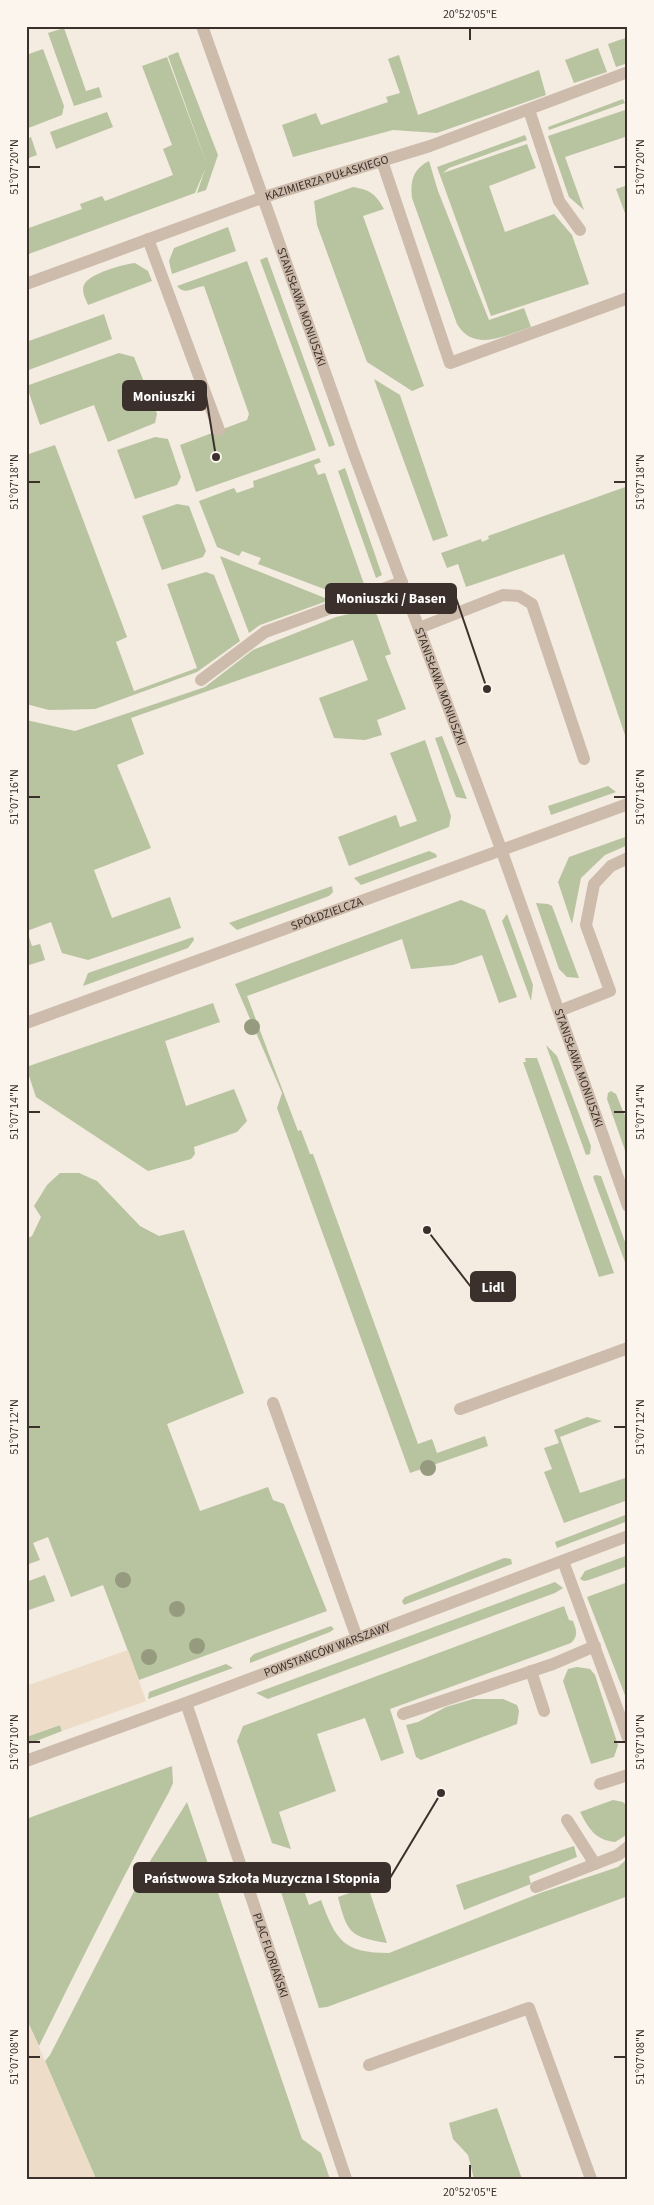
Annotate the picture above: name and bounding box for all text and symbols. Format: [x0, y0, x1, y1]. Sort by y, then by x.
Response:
text: 20°52'05"E [443, 6, 497, 23]
text: 51°07'20"N [6, 139, 23, 195]
text: 51°07'20"N [632, 139, 649, 195]
street label: KAZIMIERZA PUŁASKIEGO [263, 151, 391, 205]
street label: STANISŁAWA MONIUSZKI [273, 245, 331, 369]
callout: Moniuszki [123, 381, 206, 410]
text: Moniuszki [133, 387, 195, 407]
text: 51°07'18"N [6, 454, 23, 510]
text: 51°07'18"N [632, 454, 649, 510]
callout: Moniuszki / Basen [326, 584, 456, 613]
text: Moniuszki / Basen [336, 589, 446, 609]
street label: STANISŁAWA MONIUSZKI [411, 625, 470, 748]
text: 51°07'16"N [6, 769, 23, 825]
text: 51°07'16"N [632, 769, 649, 825]
street label: SPÓŁDZIELCZA [288, 893, 366, 934]
street label: STANISŁAWA MONIUSZKI [550, 1006, 608, 1130]
text: 51°07'14"N [6, 1084, 23, 1140]
text: 51°07'14"N [632, 1084, 649, 1140]
callout: Lidl [471, 1272, 515, 1301]
text: Lidl [481, 1278, 505, 1298]
text: 51°07'12"N [6, 1399, 23, 1455]
text: 51°07'12"N [632, 1399, 649, 1455]
street label: POWSTAŃCÓW WARSZAWY [261, 1618, 393, 1681]
text: 51°07'10"N [6, 1714, 23, 1770]
text: 51°07'10"N [632, 1714, 649, 1770]
callout: Państwowa Szkoła Muzyczna I Stopnia [134, 1863, 390, 1892]
text: Państwowa Szkoła Muzyczna I Stopnia [144, 1869, 380, 1889]
street label: PLAC FLORIAŃSKI [249, 1910, 293, 2000]
text: 51°07'08"N [6, 2029, 23, 2085]
text: 51°07'08"N [632, 2029, 649, 2085]
text: 20°52'05"E [443, 2184, 497, 2201]

